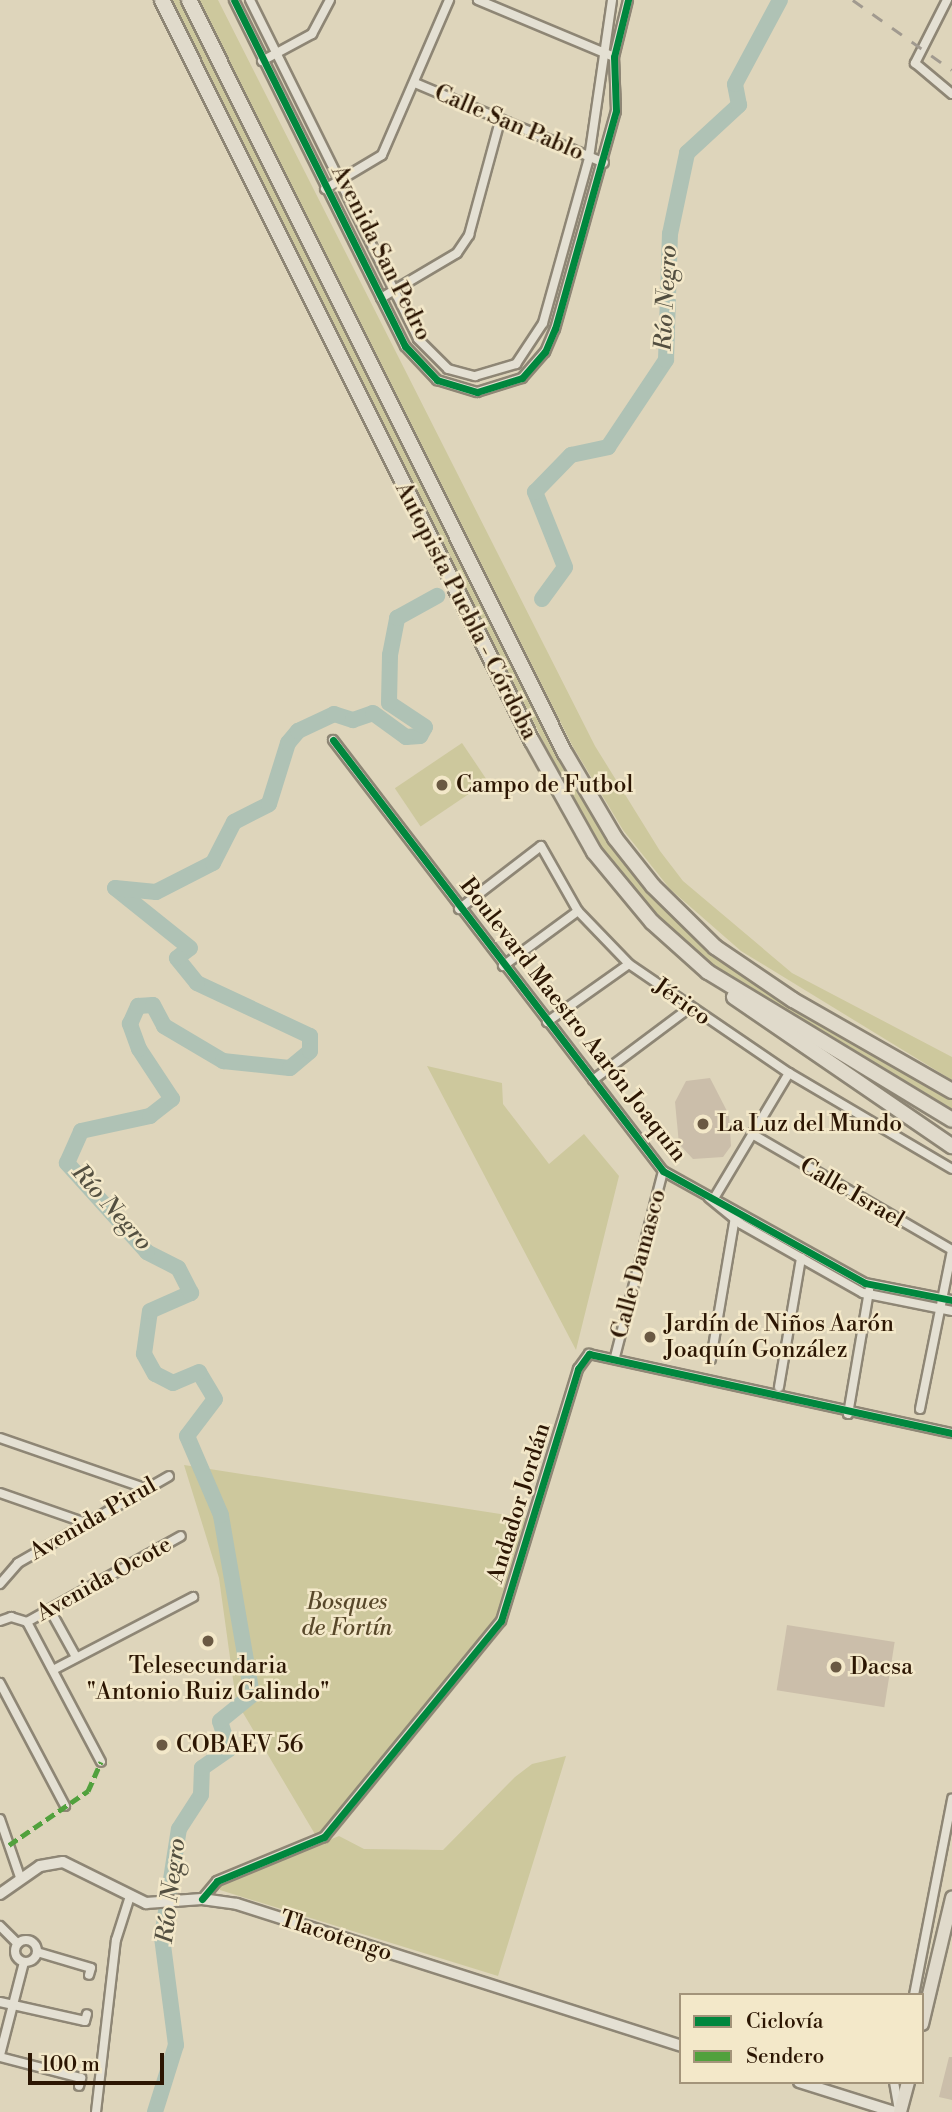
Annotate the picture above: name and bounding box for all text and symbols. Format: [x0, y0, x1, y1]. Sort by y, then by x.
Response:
street label: Calle San Pablo [430, 79, 588, 167]
street label: Avenida San Pedro [325, 161, 437, 345]
water label: Río Negro [650, 244, 684, 352]
street label: Autopista Puebla - Córdoba [389, 478, 543, 744]
place label: Campo de Futbol [456, 771, 633, 799]
marker: Campo de Futbol [434, 777, 450, 793]
street label: Boulevard Maestro Aarón Joaquín [454, 873, 692, 1167]
street label: Jérico [648, 972, 716, 1032]
place label: La Luz del Mundo [717, 1110, 902, 1138]
marker: La Luz del Mundo [695, 1116, 711, 1132]
street label: Calle Israel [795, 1152, 909, 1234]
water label: Río Negro [65, 1159, 157, 1257]
street label: Calle Damasco [606, 1186, 672, 1342]
place label: Jardín de Niños Aarón Joaquín González [664, 1310, 894, 1364]
marker: Jardín de Niños Aarón Joaquín González [642, 1329, 658, 1345]
street label: Andador Jordán [482, 1420, 556, 1586]
street label: Avenida Pirul [25, 1472, 161, 1566]
street label: Avenida Ocote [32, 1531, 176, 1627]
park label: Bosques de Fortín [302, 1588, 392, 1642]
marker: Telesecundaria "Antonio Ruiz Galindo" [200, 1633, 216, 1649]
place label: Telesecundaria "Antonio Ruiz Galindo" [87, 1652, 329, 1706]
place label: Dacsa [850, 1653, 913, 1681]
marker: Dacsa [828, 1659, 844, 1675]
place label: COBAEV 56 [176, 1731, 304, 1759]
marker: COBAEV 56 [154, 1737, 170, 1753]
water label: Río Negro [151, 1837, 193, 1945]
street label: Tlacotengo [276, 1905, 396, 1967]
legend [679, 1993, 924, 2084]
text: Ciclovía [746, 2009, 823, 2035]
scale bar [32, 2038, 168, 2082]
text: Sendero [746, 2044, 824, 2070]
text: 100 m [41, 2052, 100, 2078]

